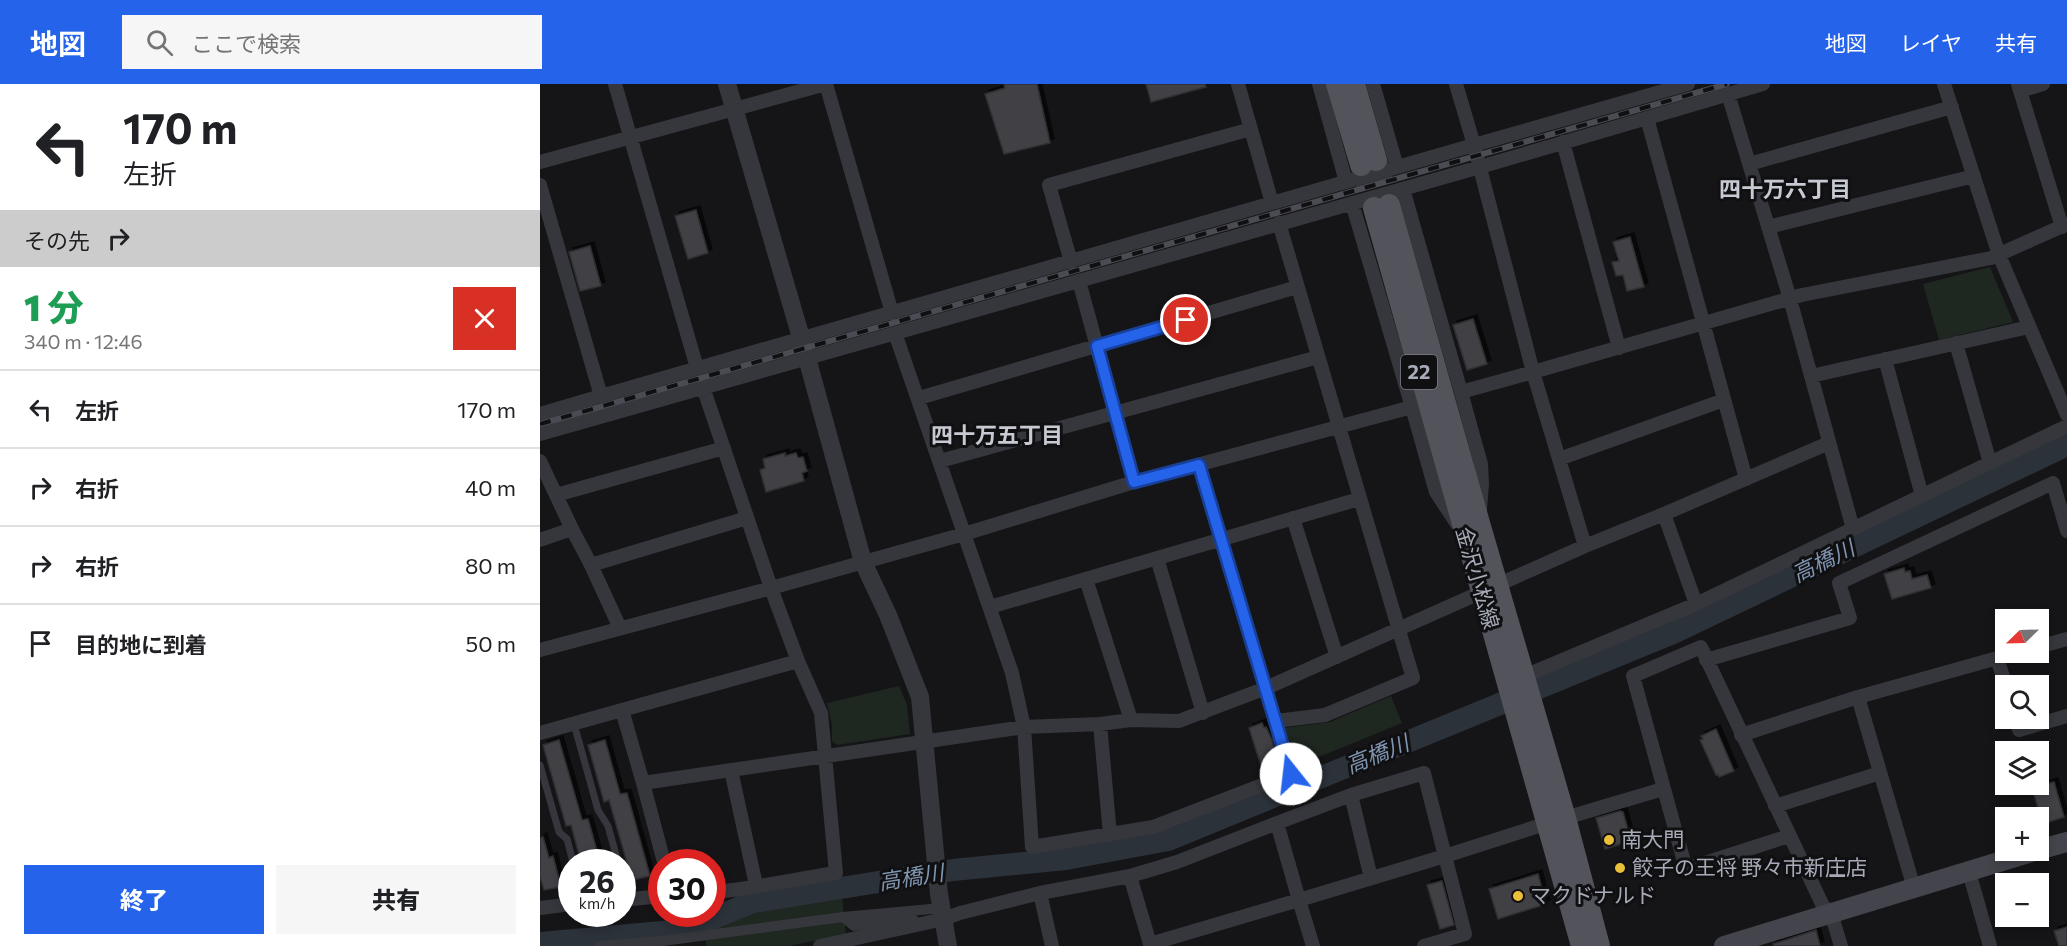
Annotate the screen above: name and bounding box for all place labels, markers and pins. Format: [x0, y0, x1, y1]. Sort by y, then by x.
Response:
pin [1160, 294, 1211, 345]
place label: 南大門 [1621, 826, 1684, 851]
marker: 南大門 [1602, 833, 1616, 847]
place label: 餃子の王将 野々市新庄店 [1632, 854, 1867, 879]
marker: 餃子の王将 野々市新庄店 [1613, 861, 1627, 875]
place label: マクドナルド [1530, 882, 1656, 907]
marker: マクドナルド [1511, 889, 1525, 903]

